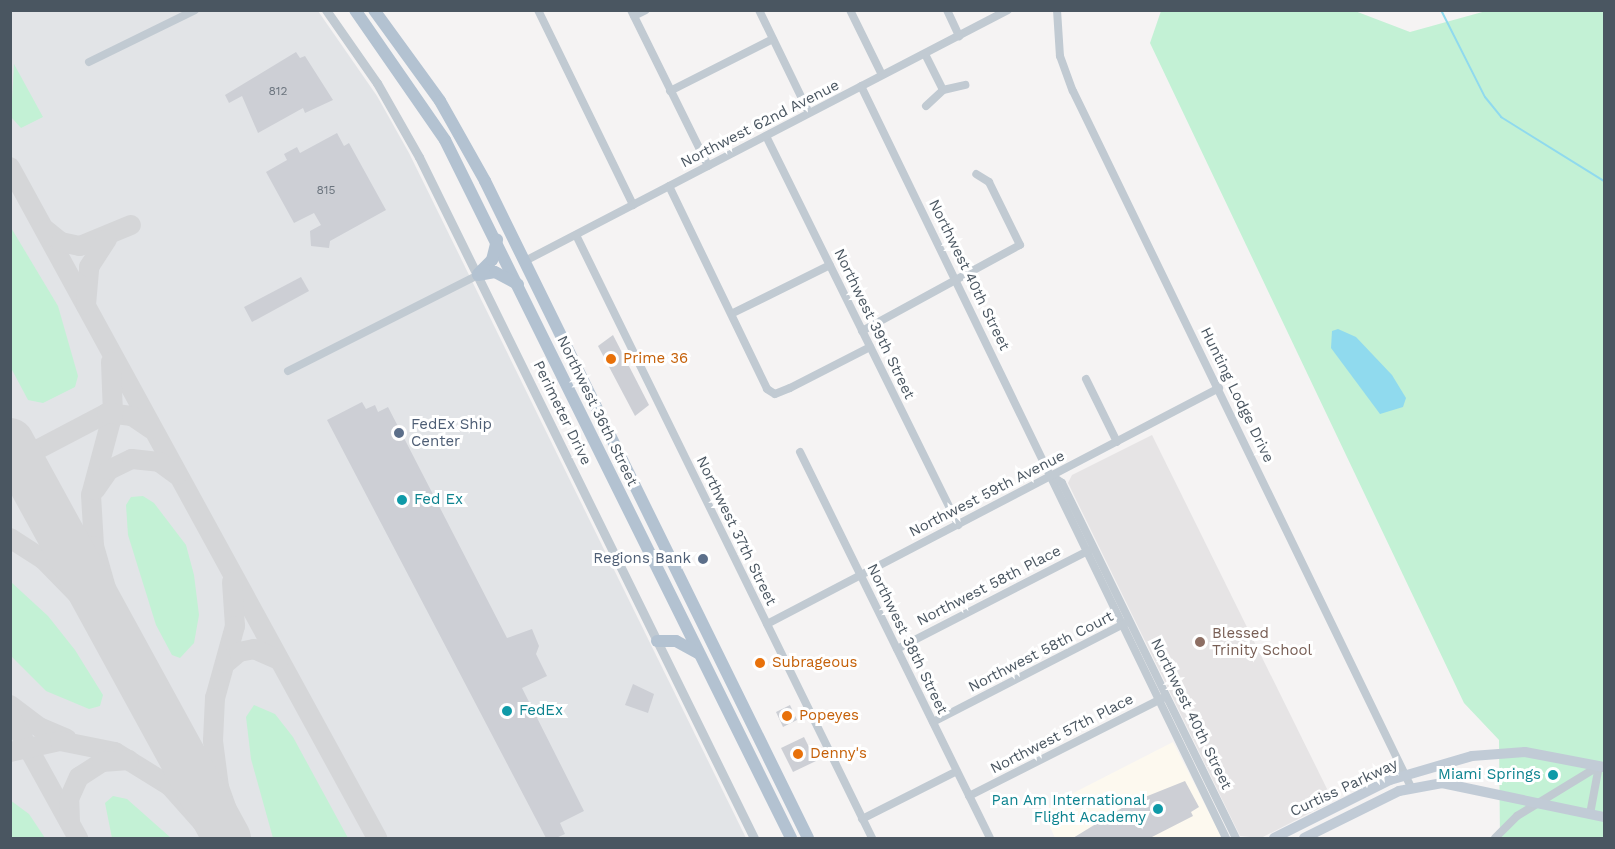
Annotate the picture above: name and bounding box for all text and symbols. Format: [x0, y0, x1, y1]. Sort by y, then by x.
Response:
street label: Northwest 62nd Avenue [678, 76, 842, 172]
house number: 812 [268, 85, 288, 99]
house number: 815 [316, 184, 336, 198]
street label: Northwest 40th Street [925, 197, 1013, 353]
street label: Northwest 39th Street [830, 246, 918, 402]
street label: Hunting Lodge Drive [1196, 324, 1278, 466]
street label: Northwest 36th Street [553, 333, 641, 489]
place label: Prime 36 [623, 350, 688, 368]
marker: Prime 36 [604, 352, 618, 366]
street label: Perimeter Drive [529, 358, 595, 468]
place label: FedEx Ship Center [411, 415, 492, 450]
marker: FedEx Ship Center [392, 426, 406, 440]
street label: Northwest 59th Avenue [906, 447, 1068, 541]
street label: Northwest 37th Street [692, 454, 780, 608]
place label: Fed Ex [414, 491, 463, 509]
marker: Fed Ex [395, 493, 409, 507]
street label: Northwest 58th Place [914, 542, 1064, 630]
place label: Regions Bank [593, 550, 691, 568]
marker: Regions Bank [696, 552, 710, 566]
street label: Northwest 38th Street [863, 561, 951, 717]
street label: Northwest 58th Court [965, 608, 1117, 696]
place label: Blessed Trinity School [1212, 624, 1312, 659]
marker: Blessed Trinity School [1193, 635, 1207, 649]
street label: Northwest 40th Street [1147, 636, 1235, 792]
place label: Subrageous [772, 654, 857, 672]
marker: Subrageous [753, 656, 767, 670]
street label: Northwest 57th Place [987, 690, 1137, 778]
place label: FedEx [519, 702, 563, 720]
marker: FedEx [500, 704, 514, 718]
place label: Popeyes [799, 707, 859, 725]
marker: Popeyes [780, 709, 794, 723]
place label: Denny's [810, 745, 867, 763]
marker: Denny's [791, 747, 805, 761]
street label: Curtiss Parkway [1287, 755, 1401, 821]
place label: Miami Springs [1438, 766, 1541, 784]
marker: Miami Springs [1546, 768, 1560, 782]
place label: Pan Am International Flight Academy [991, 791, 1146, 826]
marker: Pan Am International Flight Academy [1151, 802, 1165, 816]

